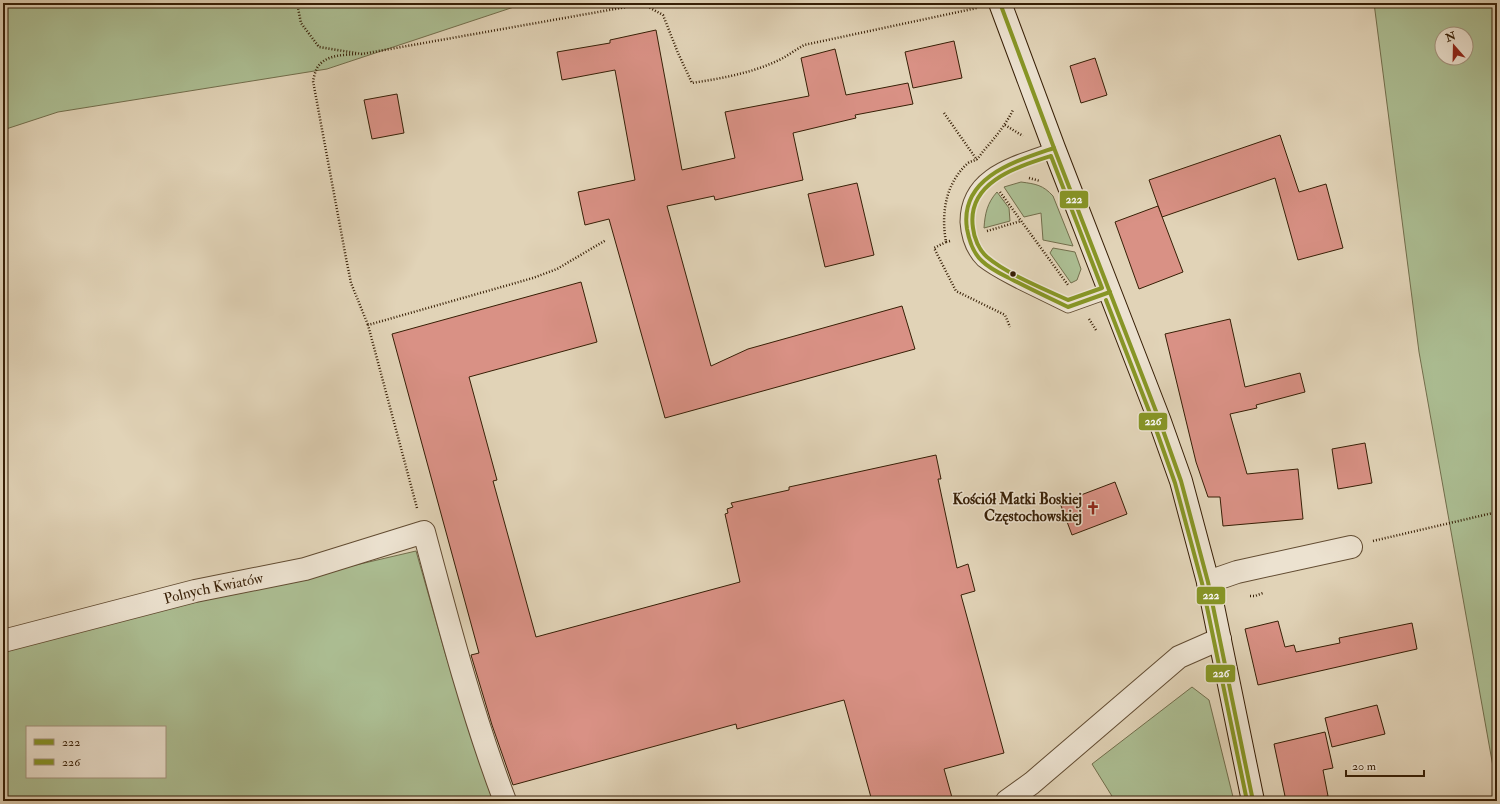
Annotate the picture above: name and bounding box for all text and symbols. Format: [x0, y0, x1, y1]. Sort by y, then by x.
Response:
north arrow [1434, 26, 1474, 66]
text: N [1443, 29, 1459, 45]
line badge: 222 [1059, 190, 1089, 209]
text: 222 [1066, 193, 1083, 206]
unlabelled marker [1008, 269, 1018, 279]
line badge: 226 [1138, 412, 1168, 431]
text: 226 [1145, 415, 1163, 428]
place label: Kościół Matki Boskiej Częstochowskiej [952, 490, 1082, 526]
church icon: Kościół Matki Boskiej Częstochowskiej [1085, 500, 1101, 516]
street label: Polnych Kwiatów [162, 568, 266, 609]
line badge: 222 [1196, 586, 1226, 605]
text: 222 [1203, 589, 1220, 602]
line badge: 226 [1205, 664, 1236, 683]
text: 226 [1213, 667, 1231, 680]
legend [26, 726, 166, 778]
text: 222 [62, 735, 80, 750]
scale bar [1346, 752, 1424, 778]
text: 226 [62, 755, 81, 770]
text: 20 m [1352, 759, 1377, 774]

